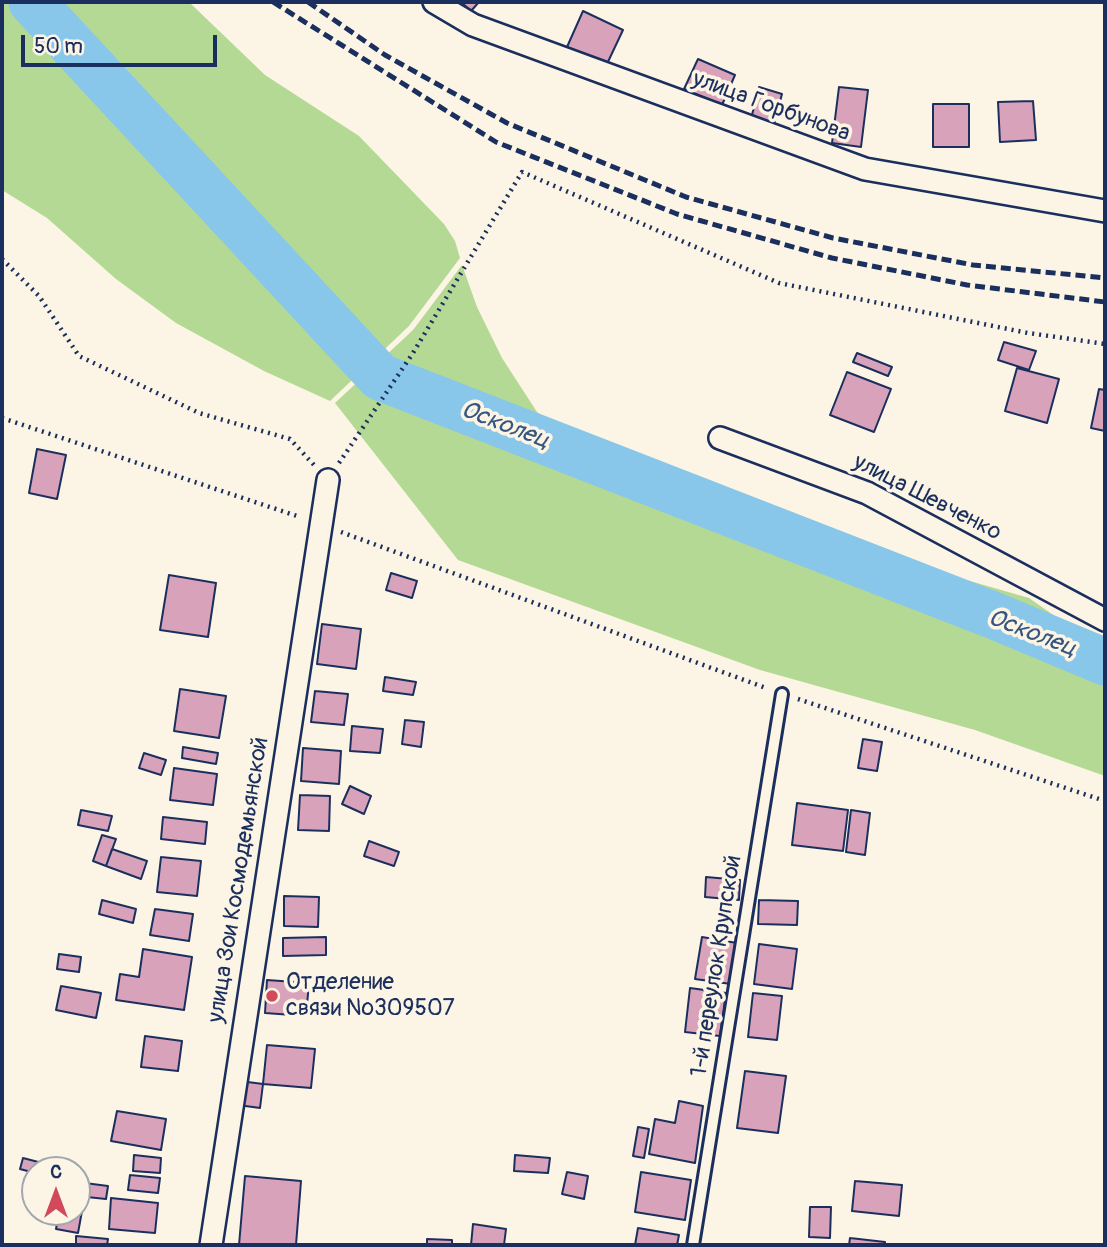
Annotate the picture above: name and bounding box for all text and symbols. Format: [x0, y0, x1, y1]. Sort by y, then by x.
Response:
scale bar [24, 21, 220, 65]
text: 50 m [34, 33, 83, 60]
street label: улица Горбунова [689, 66, 853, 148]
water label: Осколец [457, 396, 553, 456]
street label: улица Шевченко [848, 449, 1006, 547]
water label: Осколец [984, 604, 1080, 664]
street label: улица Зои Космодемьянской [203, 735, 275, 1025]
street label: 1-й переулок Крупской [686, 853, 748, 1079]
place label: Отделение связи №309507 [286, 969, 455, 1023]
marker: Отделение связи №309507 [264, 988, 280, 1004]
north arrow [21, 1156, 91, 1226]
text: С [50, 1160, 62, 1184]

